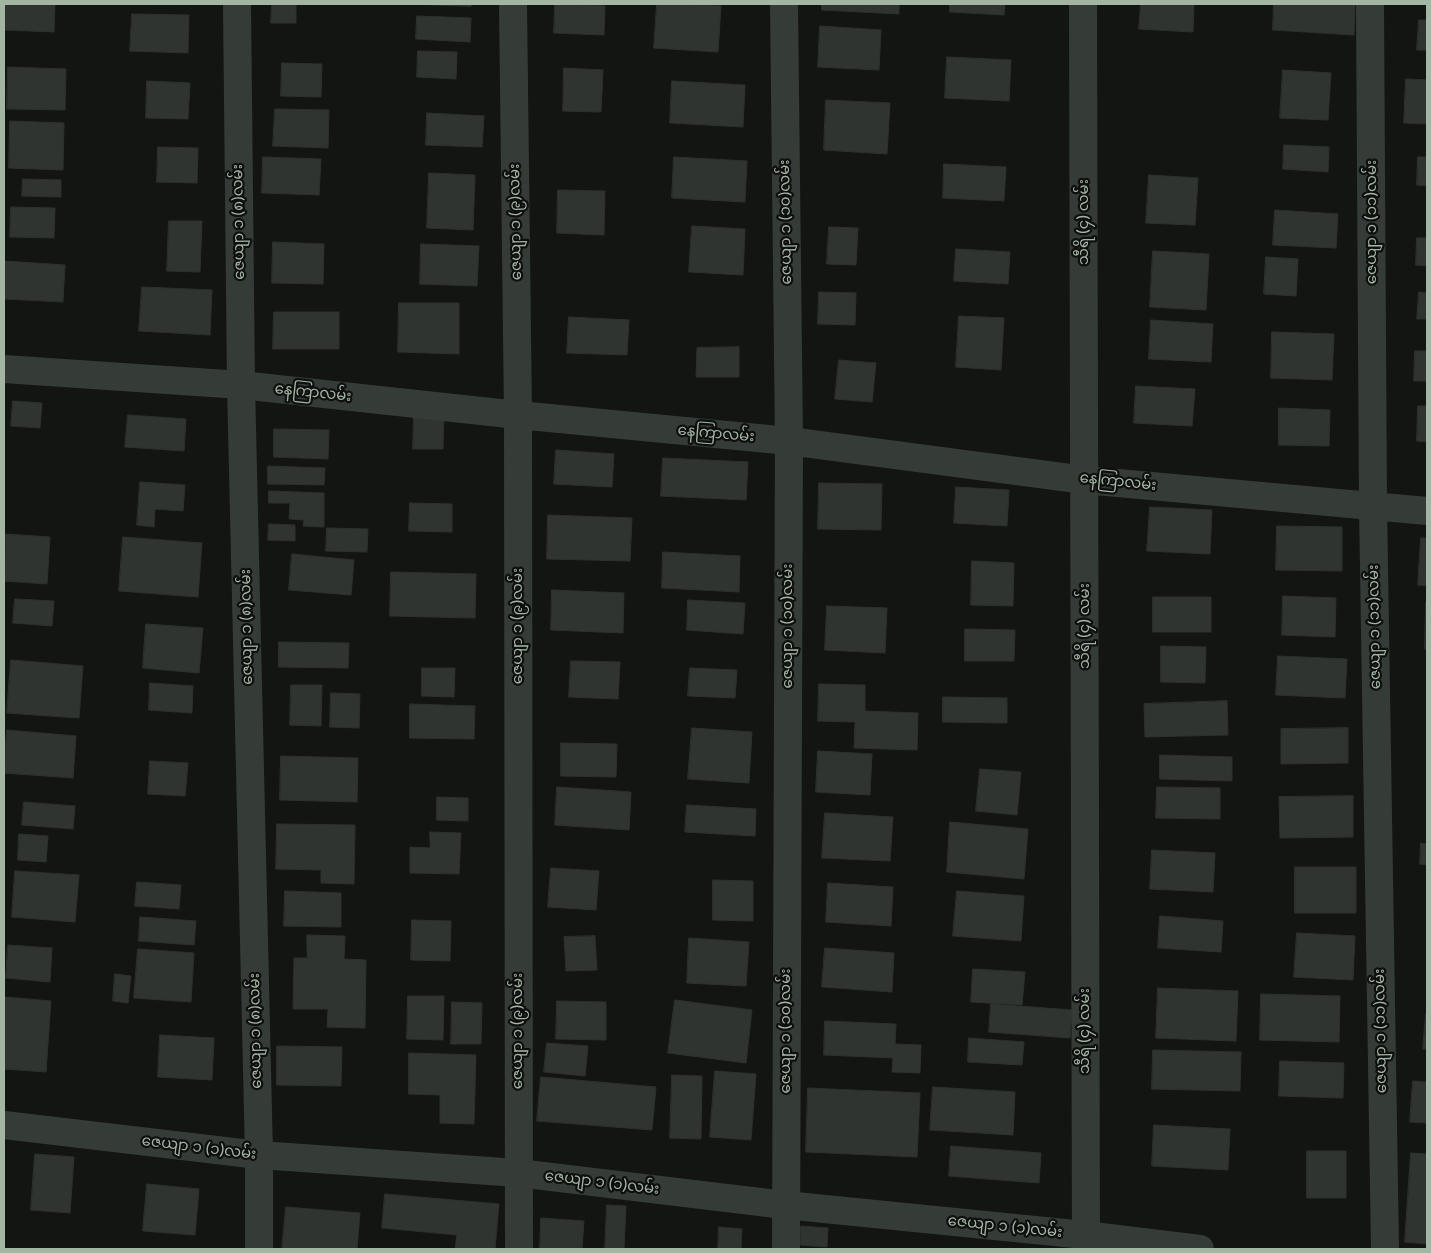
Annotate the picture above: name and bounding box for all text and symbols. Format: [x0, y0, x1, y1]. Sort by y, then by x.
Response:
street label: ဇေယျာ ၁ (၁၀)လမ်း [776, 159, 796, 285]
street label: ဇေယျာ ၁ (၁၁)လမ်း [1363, 160, 1381, 284]
street label: ဇေယျာ ၁ (၈)လမ်း [229, 164, 249, 280]
street label: ဇေယျာ ၁ (၉)လမ်း [506, 164, 526, 280]
street label: သီရိ (၄) လမ်း [1075, 179, 1093, 265]
street label: နေကြာလမ်း [274, 380, 352, 406]
street label: နေကြာလမ်း [677, 422, 755, 446]
street label: နေကြာလမ်း [1079, 469, 1157, 495]
street label: ဇေယျာ ၁ (၁၀)လမ်း [779, 564, 797, 688]
street label: ဇေယျာ ၁ (၁၁)လမ်း [1365, 565, 1385, 689]
street label: ဇေယျာ ၁ (၉)လမ်း [509, 568, 527, 684]
street label: ဇေယျာ ၁ (၈)လမ်း [237, 569, 257, 685]
street label: သီရိ (၄) လမ်း [1076, 583, 1094, 669]
street label: ဇေယျာ ၁ (၁၀)လမ်း [777, 969, 795, 1093]
street label: ဇေယျာ ၁ (၁၁)လမ်း [1371, 969, 1391, 1093]
street label: ဇေယျာ ၁ (၈)လမ်း [246, 973, 266, 1089]
street label: ဇေယျာ ၁ (၉)လမ်း [509, 973, 527, 1089]
street label: သီရိ (၄) လမ်း [1076, 988, 1094, 1074]
street label: ဇေယျာ ၁ (၁)လမ်း [141, 1132, 257, 1164]
street label: ဇေယျာ ၁ (၁)လမ်း [544, 1167, 660, 1199]
street label: ဇေယျာ ၁ (၁)လမ်း [947, 1212, 1063, 1242]

